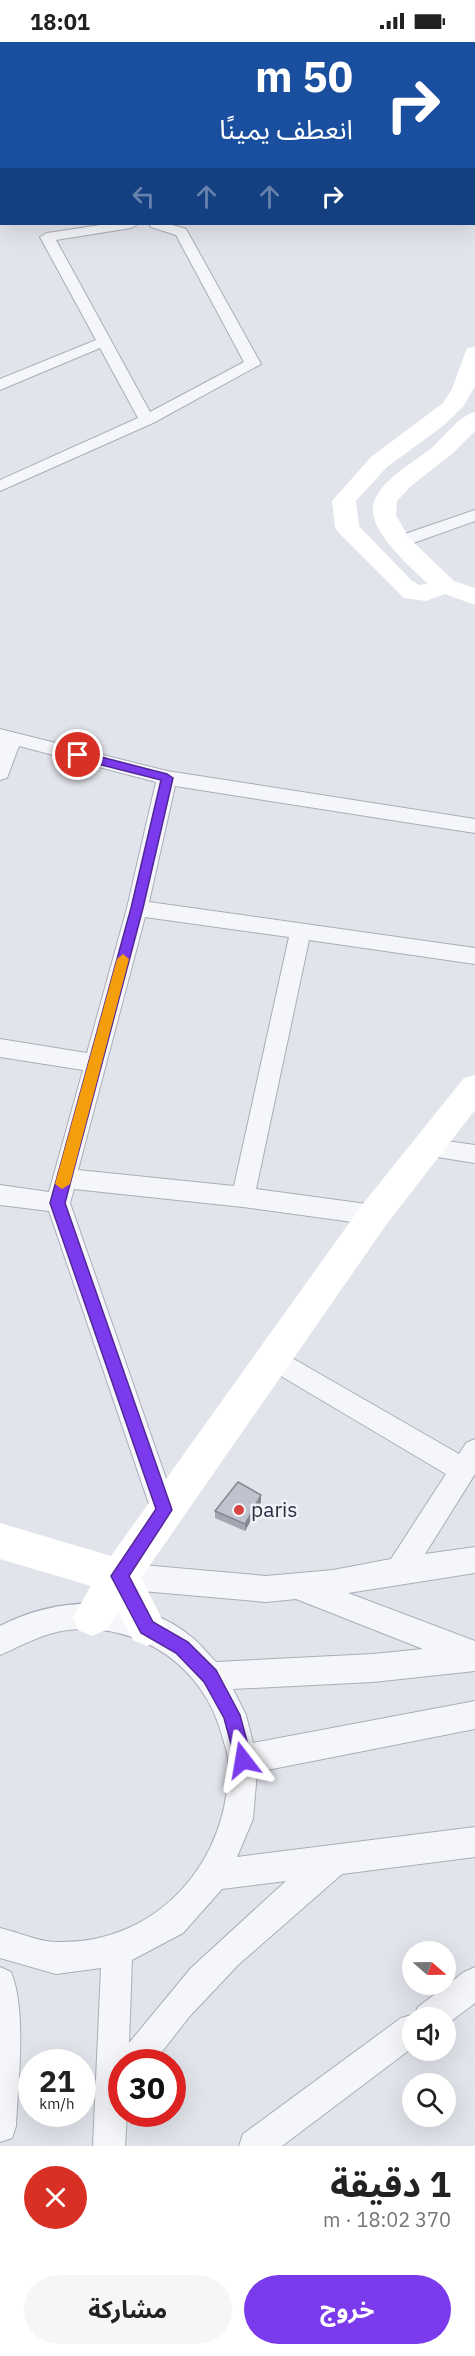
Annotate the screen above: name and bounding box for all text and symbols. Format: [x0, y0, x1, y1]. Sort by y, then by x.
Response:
text: 18:01 [30, 7, 90, 36]
text: 50 m [255, 49, 353, 104]
icon: right [374, 66, 452, 144]
text: انعطف يمينًا [219, 111, 353, 146]
icon: left [127, 180, 160, 213]
icon: ahead [190, 180, 223, 213]
icon: ahead [253, 180, 286, 213]
icon: right [316, 180, 349, 213]
pin [52, 729, 103, 780]
icon: arrive [61, 738, 94, 771]
place label: paris [251, 1495, 298, 1523]
marker: paris [232, 1503, 246, 1517]
position arrow [211, 1728, 275, 1792]
north arrow [402, 1941, 456, 1995]
map controls [402, 1941, 456, 2127]
button: sound [402, 2007, 456, 2061]
speed limit sign: 30 [108, 2049, 186, 2127]
text: 21 [39, 2061, 75, 2100]
button: search [402, 2073, 456, 2127]
text: km/h [39, 2094, 75, 2113]
text: 1 دقيقة [330, 2160, 451, 2207]
button: close [24, 2166, 87, 2229]
text: 370 m · 18:02 [323, 2206, 451, 2233]
button: مشاركة [24, 2275, 232, 2344]
button: خروج [244, 2275, 451, 2344]

